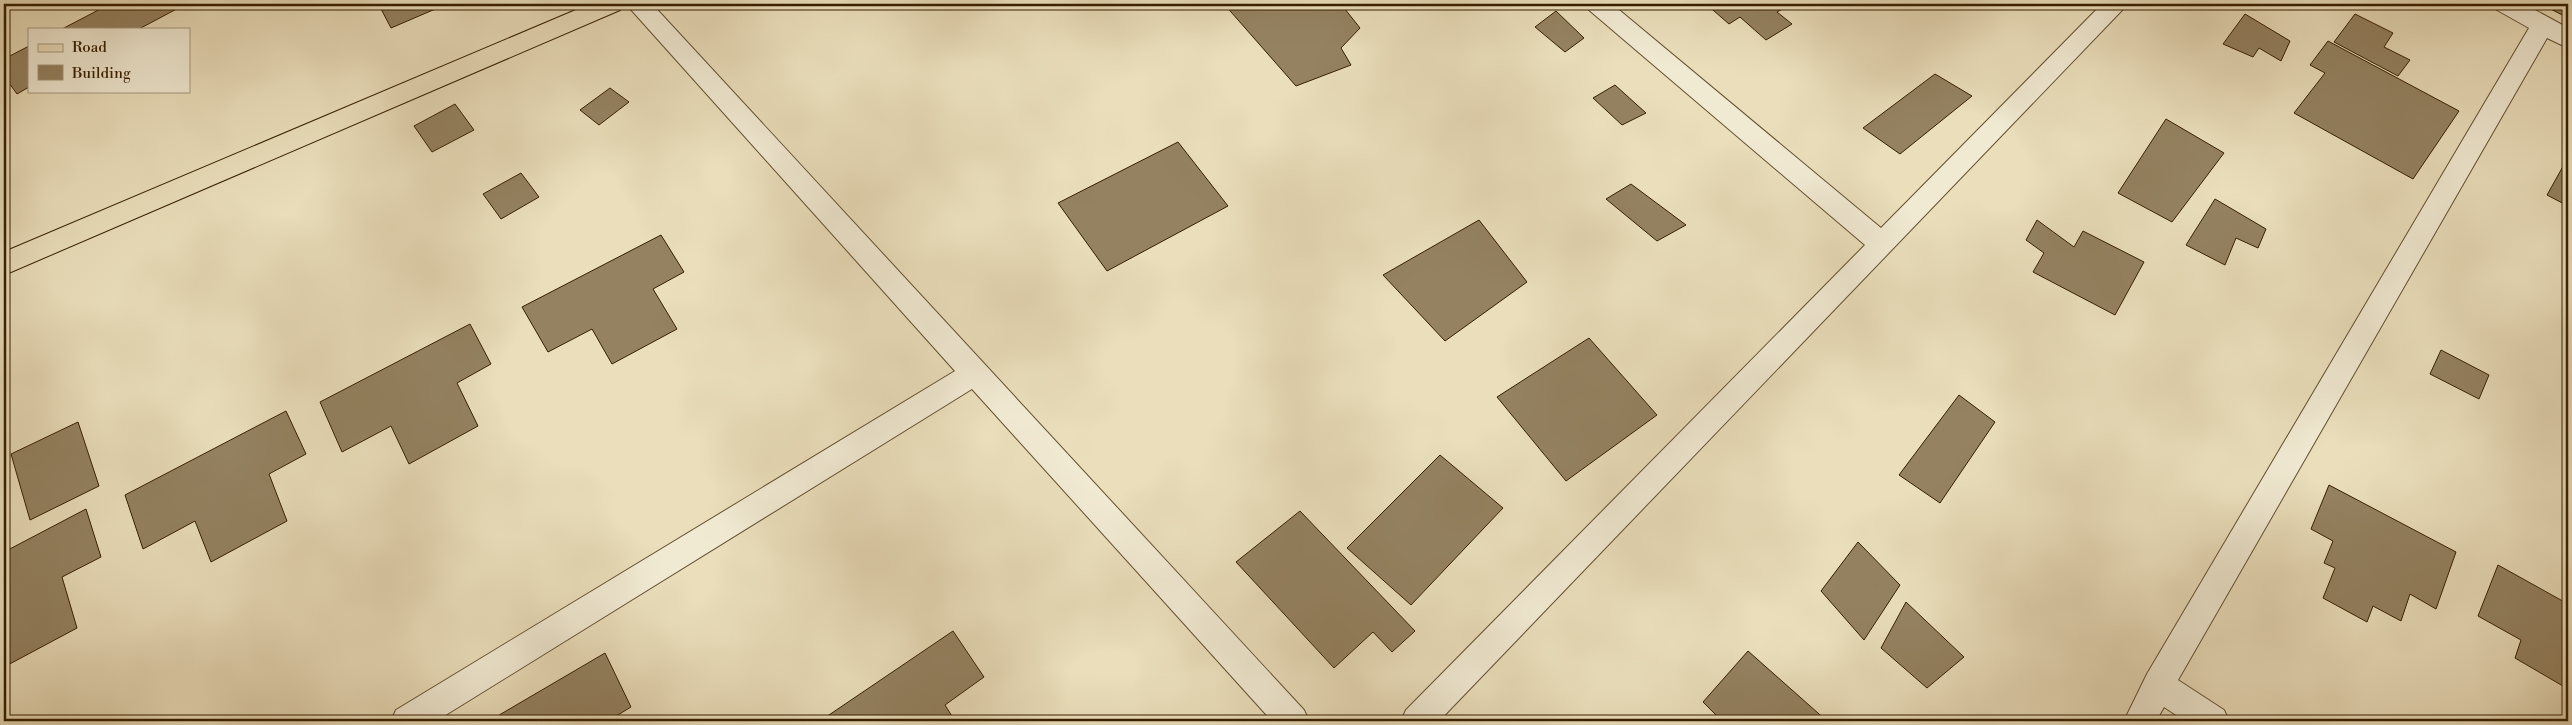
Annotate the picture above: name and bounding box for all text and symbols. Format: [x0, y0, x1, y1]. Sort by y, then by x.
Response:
legend [28, 28, 190, 92]
text: Road [72, 38, 107, 57]
text: Building [71, 64, 131, 83]

